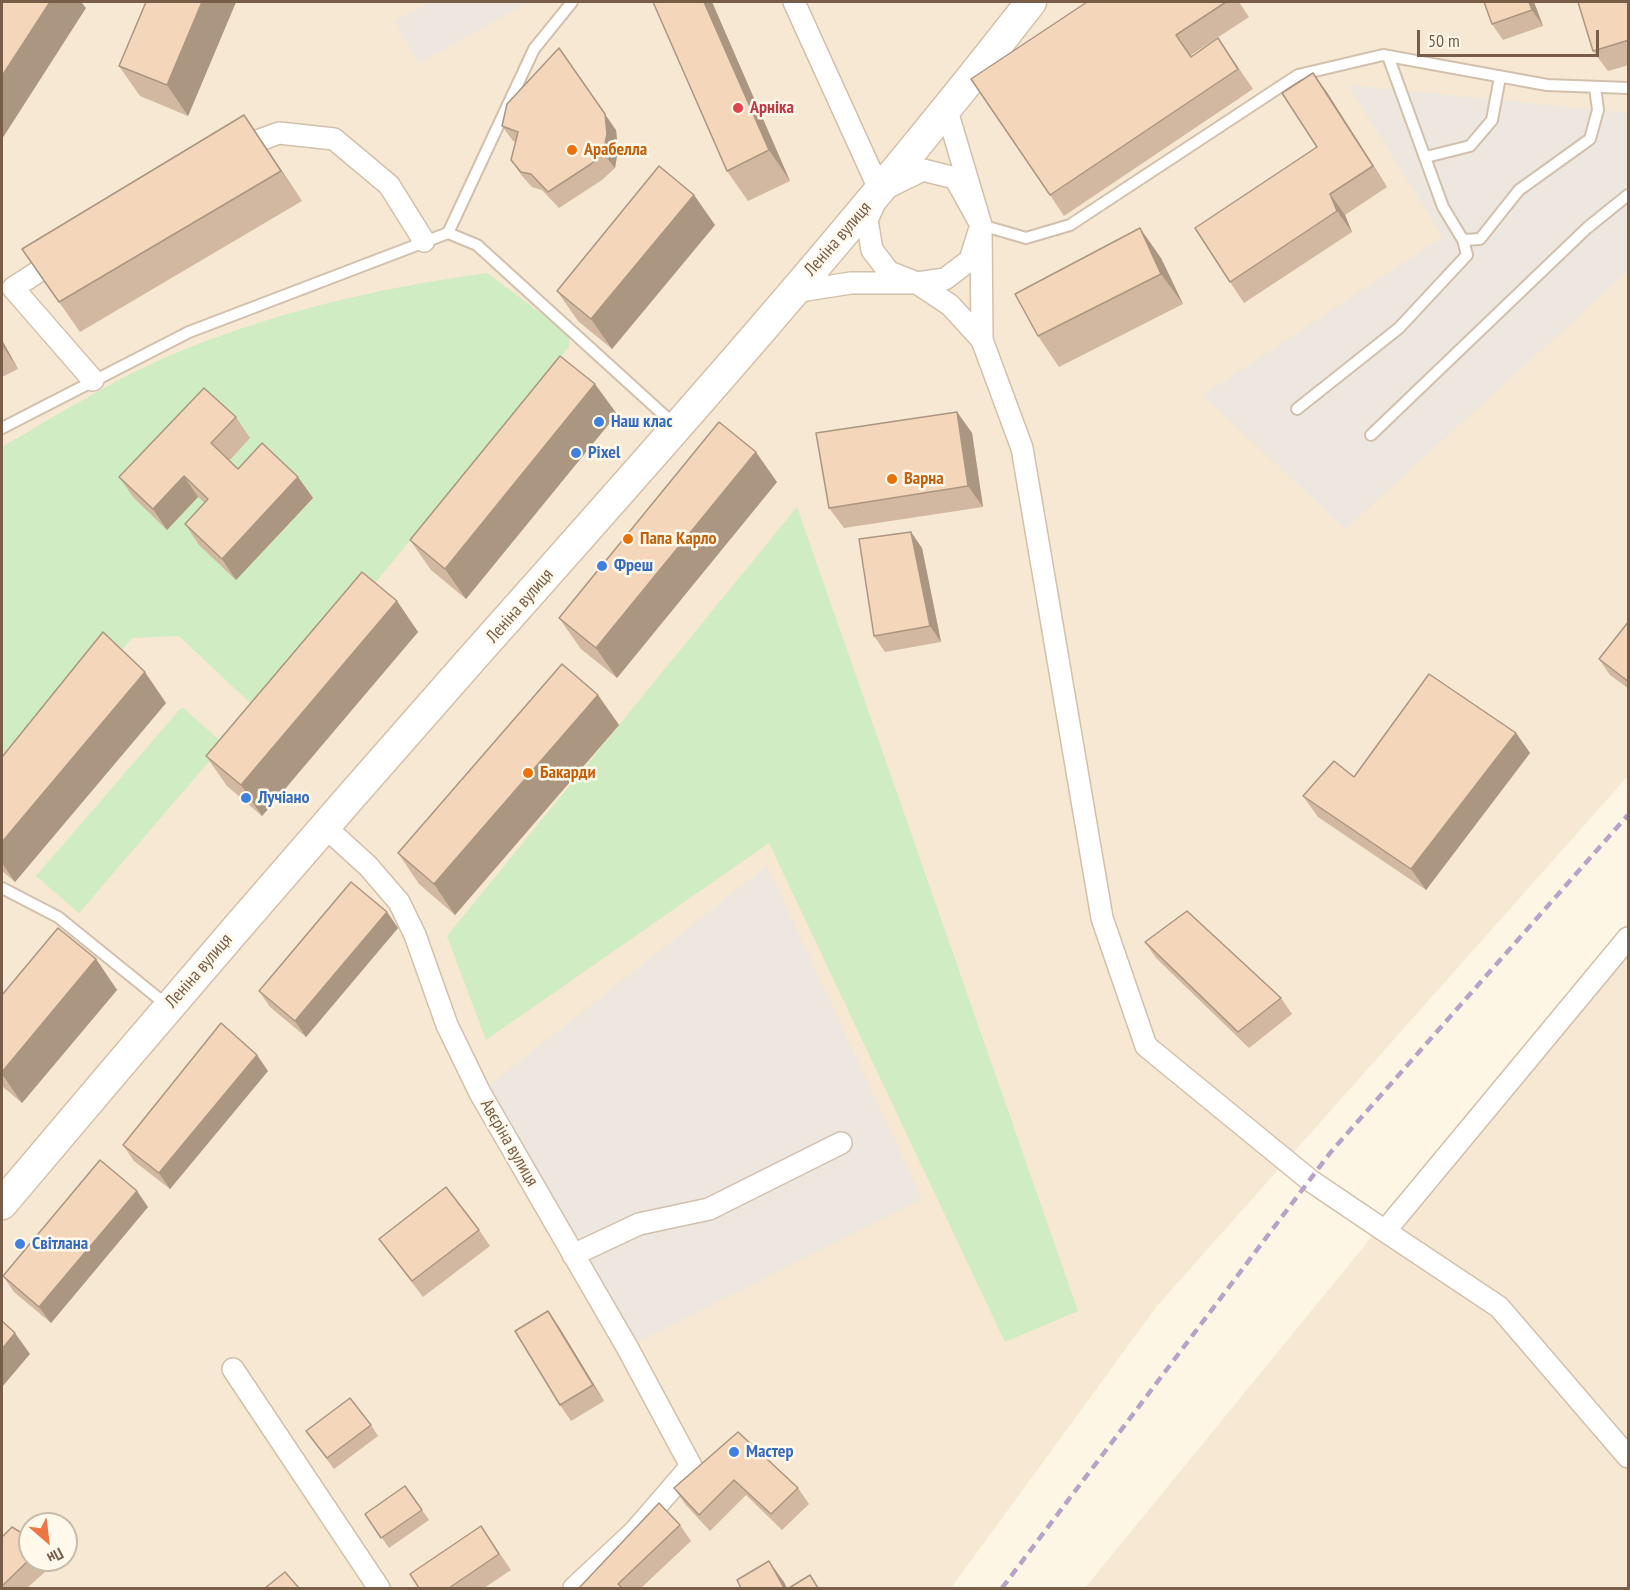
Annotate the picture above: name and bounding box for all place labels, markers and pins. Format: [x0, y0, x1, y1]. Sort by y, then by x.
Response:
place label: Арніка [750, 97, 794, 119]
marker: Арніка [731, 101, 745, 115]
place label: Арабелла [584, 139, 647, 161]
marker: Арабелла [565, 143, 579, 157]
place label: Наш клас [611, 411, 673, 433]
marker: Наш клас [592, 415, 606, 429]
place label: Pixel [588, 442, 620, 464]
marker: Pixel [569, 446, 583, 460]
place label: Варна [904, 468, 944, 490]
marker: Варна [885, 472, 899, 486]
place label: Папа Карло [640, 528, 717, 550]
marker: Папа Карло [621, 532, 635, 546]
place label: Фреш [614, 555, 653, 577]
marker: Фреш [595, 559, 609, 573]
place label: Бакарди [540, 762, 596, 784]
marker: Бакарди [521, 766, 535, 780]
place label: Лучіано [258, 787, 310, 809]
marker: Лучіано [239, 791, 253, 805]
place label: Світлана [32, 1233, 88, 1255]
marker: Світлана [13, 1237, 27, 1251]
place label: Мастер [746, 1441, 794, 1463]
marker: Мастер [727, 1445, 741, 1459]

